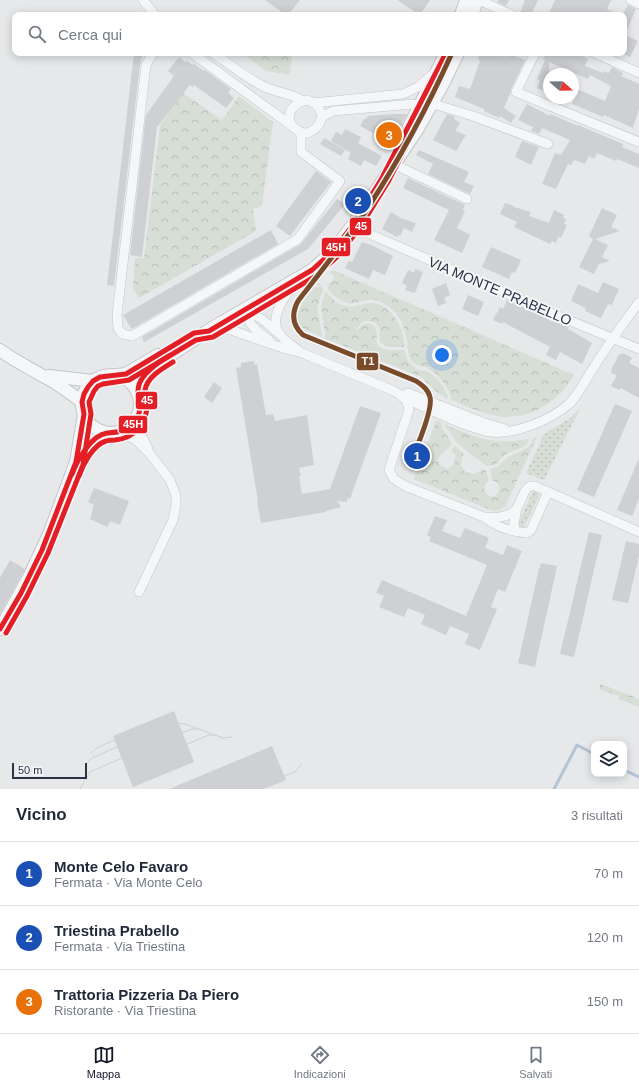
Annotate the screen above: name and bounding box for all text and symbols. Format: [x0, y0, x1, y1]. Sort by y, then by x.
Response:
search box [12, 12, 627, 56]
icon: search [26, 23, 48, 45]
text: Cerca qui [58, 26, 122, 43]
north arrow [543, 68, 579, 104]
pin: 3 [376, 120, 402, 150]
pin: 2 [345, 186, 371, 216]
line badge: 45 [349, 217, 372, 236]
text: 45 [355, 220, 367, 232]
line badge: 45H [321, 237, 351, 257]
text: 45H [326, 241, 346, 253]
street label: VIA MONTE PRABELLO [426, 254, 574, 328]
your location [432, 345, 452, 365]
line badge: T1 [356, 352, 379, 371]
text: T1 [362, 355, 374, 367]
line badge: 45 [135, 391, 158, 410]
text: 45 [141, 394, 153, 406]
line badge: 45H [118, 415, 148, 434]
text: 45H [123, 418, 143, 430]
pin: 1 [404, 441, 430, 471]
map controls [591, 741, 627, 777]
button: layers [591, 741, 627, 777]
scale bar [12, 761, 87, 780]
text: 50 m [18, 764, 42, 776]
text: Vicino [16, 805, 67, 824]
text: 3 risultati [571, 808, 623, 823]
text: Monte Celo Favaro [54, 858, 188, 875]
text: 1 [25, 866, 33, 881]
text: 70 m [594, 866, 623, 881]
text: Fermata · Via Monte Celo [54, 875, 203, 890]
text: Triestina Prabello [54, 922, 179, 939]
text: 2 [25, 930, 33, 945]
text: 120 m [587, 930, 623, 945]
text: Fermata · Via Triestina [54, 939, 185, 954]
text: Trattoria Pizzeria Da Piero [54, 986, 239, 1003]
text: 3 [25, 994, 33, 1009]
text: 150 m [587, 994, 623, 1009]
text: Ristorante · Via Triestina [54, 1003, 196, 1018]
tab: Mappa [87, 1044, 120, 1080]
tab: Indicazioni [294, 1044, 346, 1080]
tab: Salvati [519, 1044, 552, 1080]

